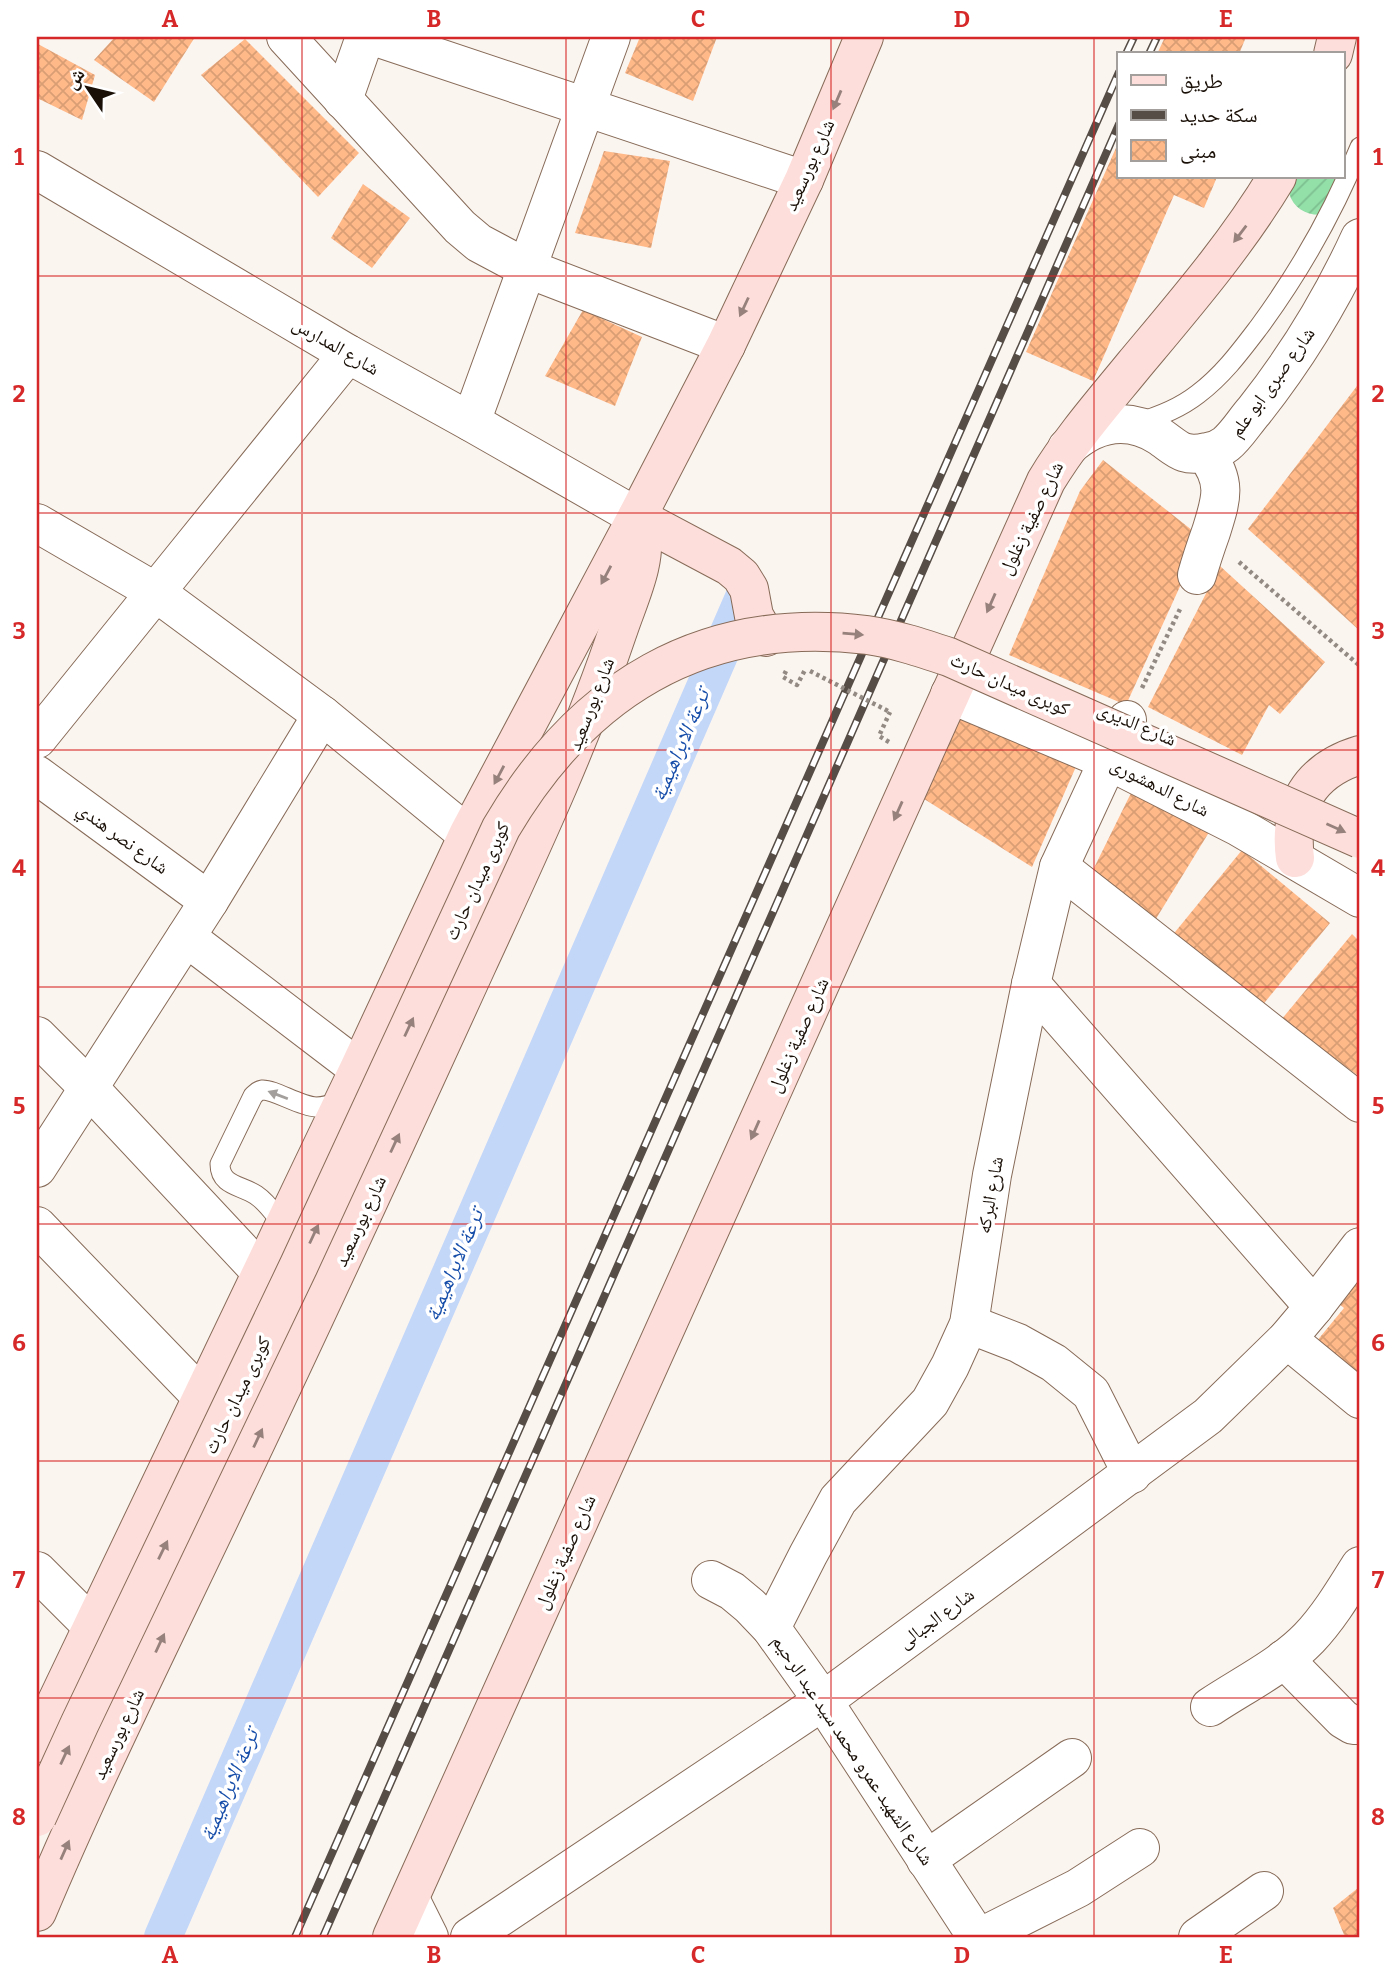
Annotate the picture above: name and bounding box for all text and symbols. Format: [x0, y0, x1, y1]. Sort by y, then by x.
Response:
text: A [162, 5, 179, 33]
text: B [427, 5, 441, 33]
text: C [691, 5, 705, 33]
text: D [954, 5, 970, 33]
text: E [1219, 5, 1233, 33]
north arrow [52, 52, 122, 122]
legend [1117, 52, 1344, 178]
text: ش [59, 64, 90, 93]
text: طريق [1180, 68, 1223, 94]
one-way arrow [832, 89, 843, 110]
text: سكة حديد [1180, 102, 1258, 128]
street label: شارع بورسعيد [779, 116, 839, 214]
text: مبنى [1180, 138, 1216, 164]
text: 1 [14, 143, 24, 171]
text: 1 [1373, 143, 1383, 171]
one-way arrow [1233, 225, 1247, 243]
one-way arrow [738, 297, 750, 317]
street label: شارع المدارس [288, 312, 384, 380]
street label: شارع صبرى ابو علم [1224, 323, 1320, 442]
text: 2 [13, 380, 26, 408]
text: 2 [1372, 380, 1385, 408]
street label: شارع صفية زغلول [994, 458, 1068, 578]
one-way arrow [601, 565, 613, 585]
one-way arrow [985, 593, 997, 613]
text: 3 [12, 617, 26, 645]
text: 3 [1371, 617, 1385, 645]
one-way arrow [843, 629, 865, 640]
street label: كوبرى ميدان حارث [947, 647, 1073, 721]
street label: شارع بورسعيد [563, 654, 619, 754]
water label: ترعة الابراهيمية [645, 681, 717, 805]
street label: شارع الديرى [1094, 697, 1180, 751]
street label: شارع الدهشورى [1107, 752, 1213, 822]
one-way arrow [494, 766, 506, 786]
street label: شارع نصر هندي [71, 797, 173, 882]
one-way arrow [892, 801, 904, 821]
street label: كوبرى ميدان حارث [440, 818, 515, 944]
one-way arrow [1325, 823, 1346, 834]
text: 4 [12, 854, 26, 882]
text: 4 [1371, 854, 1385, 882]
street label: شارع صفية زغلول [762, 974, 834, 1096]
one-way arrow [403, 1017, 415, 1037]
one-way arrow [267, 1089, 288, 1100]
text: 5 [13, 1092, 25, 1120]
text: 5 [1372, 1092, 1384, 1120]
one-way arrow [749, 1120, 761, 1140]
one-way arrow [390, 1133, 401, 1153]
street label: شارع البركه [972, 1155, 1008, 1235]
street label: شارع بورسعيد [329, 1172, 391, 1270]
water label: ترعة الابراهيمية [419, 1201, 491, 1325]
one-way arrow [308, 1224, 319, 1244]
text: 6 [12, 1329, 26, 1357]
text: 6 [1371, 1329, 1385, 1357]
street label: كوبرى ميدان حارث [199, 1332, 275, 1458]
one-way arrow [252, 1428, 264, 1448]
street label: شارع صفية زغلول [529, 1491, 601, 1613]
one-way arrow [157, 1540, 169, 1560]
text: 7 [13, 1566, 26, 1594]
text: 7 [1372, 1566, 1385, 1594]
street label: شارع الجبالى [893, 1583, 979, 1653]
street label: شارع الشهيد عمرو محمد سيد عبد الرحيم [766, 1630, 939, 1870]
one-way arrow [155, 1633, 166, 1654]
street label: شارع بورسعيد [87, 1685, 149, 1783]
water label: ترعة الابراهيمية [194, 1721, 266, 1845]
one-way arrow [59, 1745, 71, 1765]
text: 8 [12, 1803, 26, 1831]
text: 8 [1371, 1803, 1385, 1831]
one-way arrow [59, 1840, 71, 1860]
text: A [162, 1941, 179, 1969]
text: B [427, 1941, 441, 1969]
text: C [691, 1941, 705, 1969]
text: D [954, 1941, 970, 1969]
text: E [1219, 1941, 1233, 1969]

